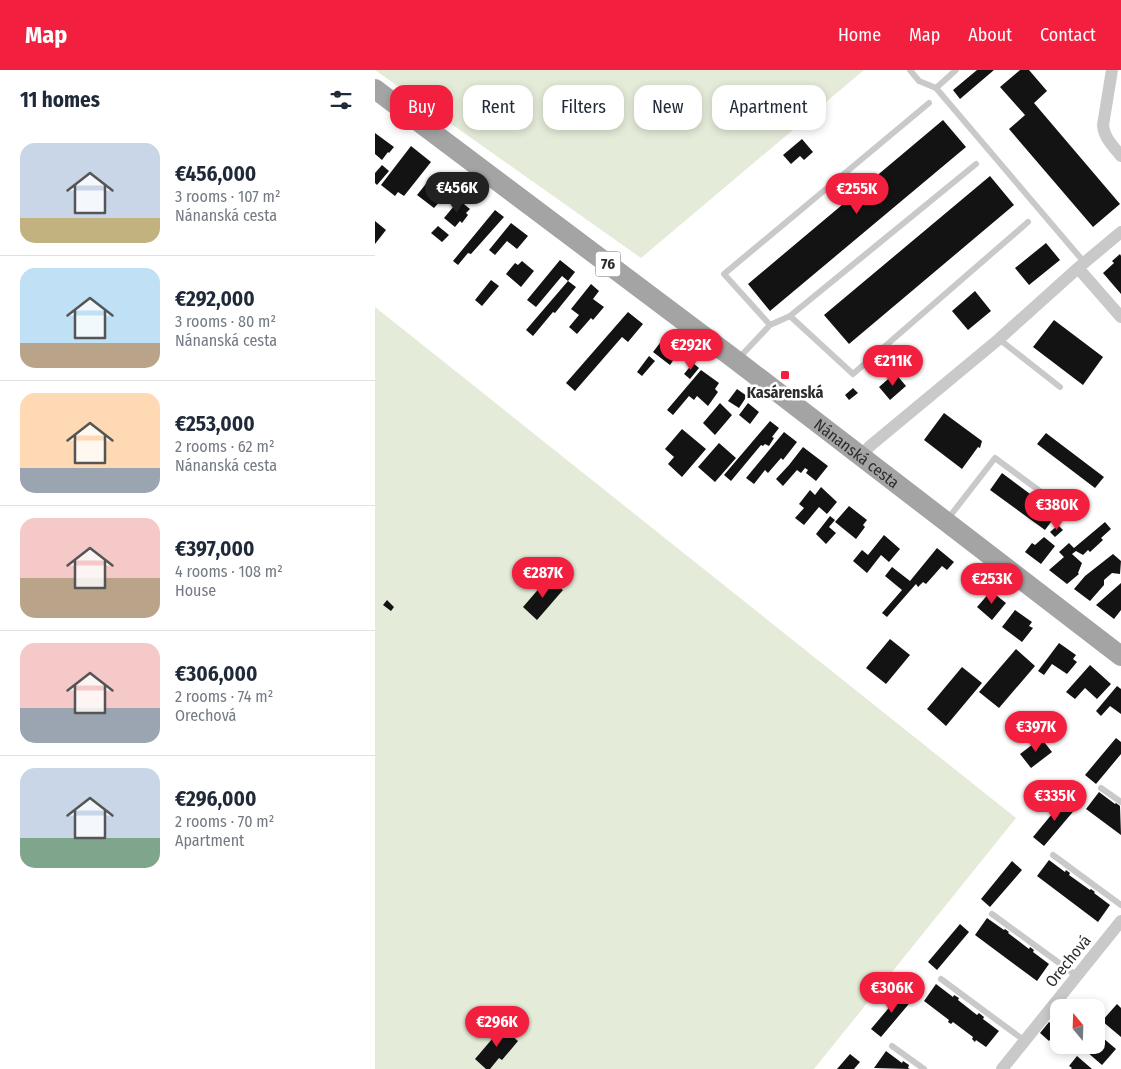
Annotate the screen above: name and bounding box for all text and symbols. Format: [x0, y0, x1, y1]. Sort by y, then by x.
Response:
text: Map [25, 21, 67, 49]
text: Home [838, 24, 881, 46]
text: Map [909, 24, 940, 46]
text: About [968, 24, 1012, 46]
text: Contact [1040, 24, 1096, 46]
chip: Buy [390, 85, 453, 130]
chip: Rent [463, 85, 533, 130]
chip: Filters [543, 85, 624, 130]
chip: New [634, 85, 702, 130]
chip: Apartment [712, 85, 826, 130]
icon: filters [327, 86, 355, 114]
text: 11 homes [20, 87, 100, 113]
text: €456,000 [175, 161, 256, 187]
icon: home [60, 163, 120, 223]
pin: €456K [422, 172, 492, 214]
pin: €255K [822, 172, 892, 215]
text: €456K [436, 178, 478, 197]
text: €255K [837, 179, 877, 198]
text: 3 rooms · 107 m² [175, 187, 281, 206]
text: Nánanská cesta [175, 206, 277, 225]
road number: 76 [595, 252, 621, 276]
text: €292,000 [175, 286, 255, 312]
icon: home [60, 288, 120, 348]
text: 3 rooms · 80 m² [175, 312, 276, 331]
pin: €292K [656, 328, 726, 371]
text: Nánanská cesta [175, 331, 277, 350]
text: €292K [671, 335, 711, 354]
pin: €211K [858, 344, 928, 387]
text: €211K [874, 351, 912, 370]
marker: Kasárenská [779, 369, 791, 381]
place label: Kasárenská [747, 383, 823, 402]
text: €253,000 [175, 411, 255, 437]
icon: home [60, 413, 120, 473]
street label: Nánanská cesta [811, 414, 903, 492]
text: 2 rooms · 62 m² [175, 437, 274, 456]
text: Nánanská cesta [175, 456, 277, 475]
pin: €380K [1022, 488, 1092, 531]
text: €380K [1036, 495, 1078, 514]
text: €397,000 [175, 536, 254, 562]
icon: home [60, 538, 120, 598]
pin: €287K [508, 556, 578, 599]
text: 4 rooms · 108 m² [175, 562, 283, 581]
pin: €253K [957, 562, 1027, 605]
text: €287K [523, 563, 563, 582]
text: €253K [972, 569, 1012, 588]
text: House [175, 581, 216, 600]
text: €306,000 [175, 661, 258, 687]
icon: home [60, 663, 120, 723]
text: 2 rooms · 74 m² [175, 687, 273, 706]
text: Orechová [175, 706, 236, 725]
pin: €397K [1001, 710, 1071, 753]
text: €397K [1016, 717, 1056, 736]
pin: €335K [1020, 780, 1090, 822]
text: €296,000 [175, 786, 256, 812]
text: €335K [1035, 786, 1075, 805]
icon: home [60, 788, 120, 848]
text: 2 rooms · 70 m² [175, 812, 274, 831]
text: Apartment [175, 831, 244, 850]
street label: Orechová [1041, 931, 1095, 991]
pin: €306K [857, 972, 927, 1014]
text: €306K [871, 978, 913, 997]
north arrow [1050, 999, 1105, 1054]
map controls [1050, 999, 1105, 1054]
pin: €296K [462, 1006, 532, 1048]
text: €296K [476, 1012, 518, 1031]

